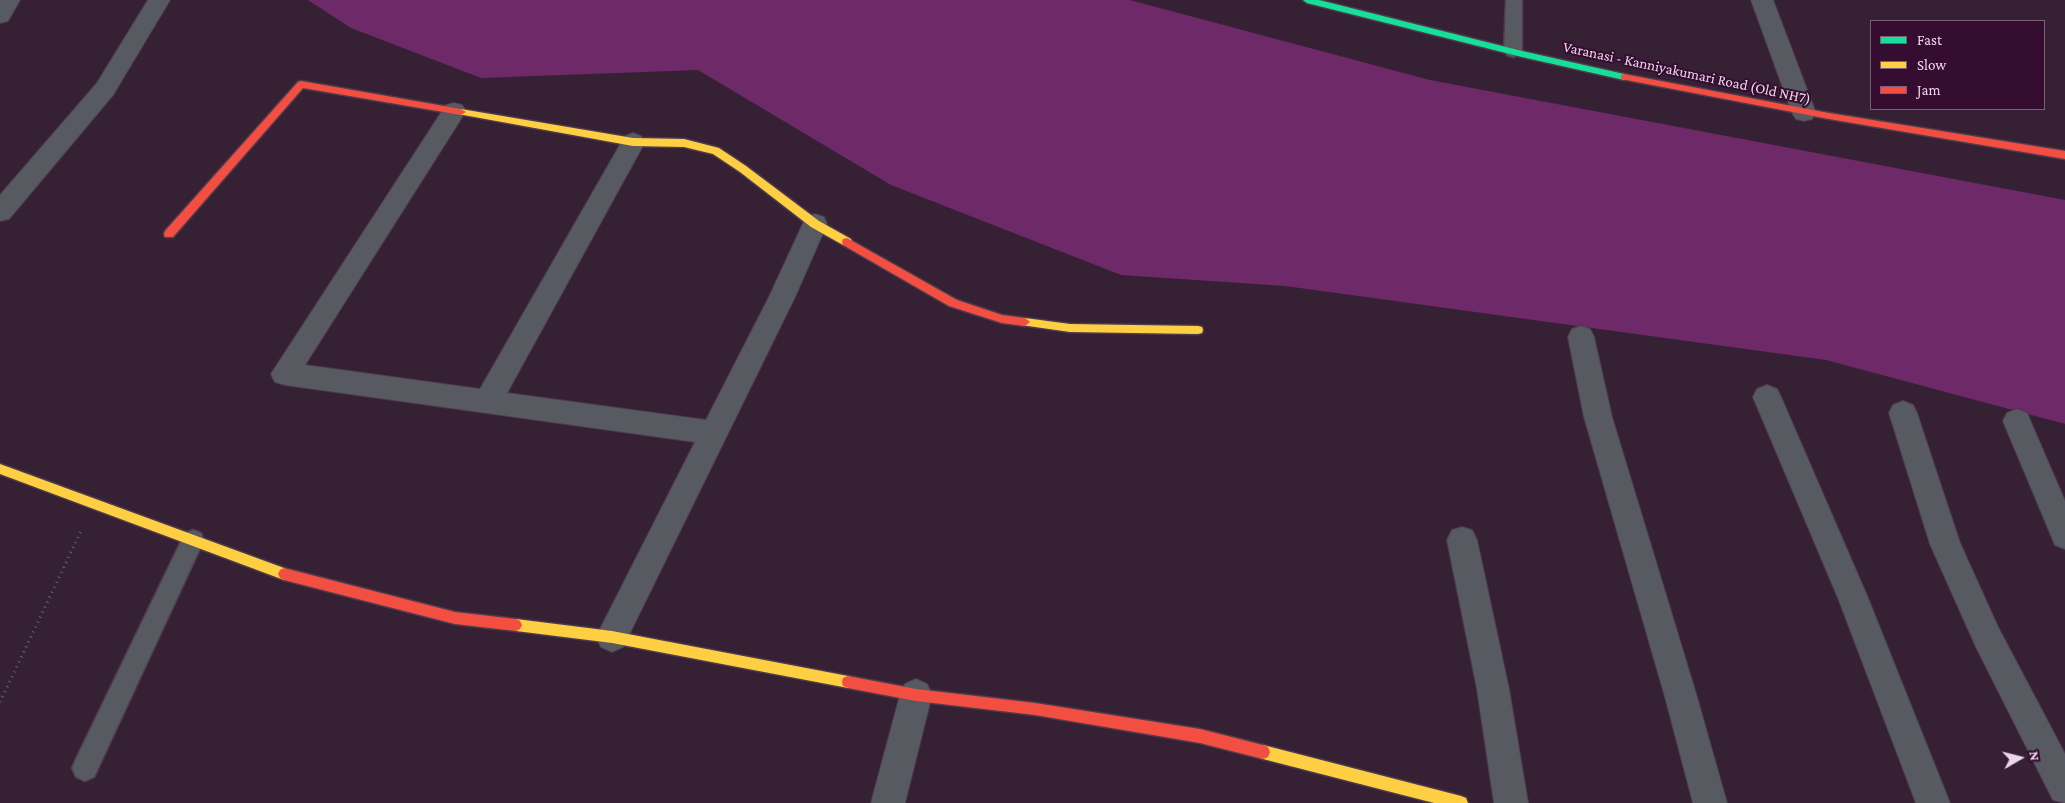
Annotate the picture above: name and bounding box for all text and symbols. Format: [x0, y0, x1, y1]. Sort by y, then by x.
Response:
legend [1870, 20, 2045, 110]
text: Fast [1917, 32, 1942, 48]
street label: Varanasi - Kanniyakumari Road (Old NH7) [1561, 38, 1813, 108]
text: Slow [1917, 57, 1946, 73]
text: Jam [1917, 82, 1940, 98]
north arrow [1995, 733, 2045, 783]
text: N [2026, 750, 2043, 762]

